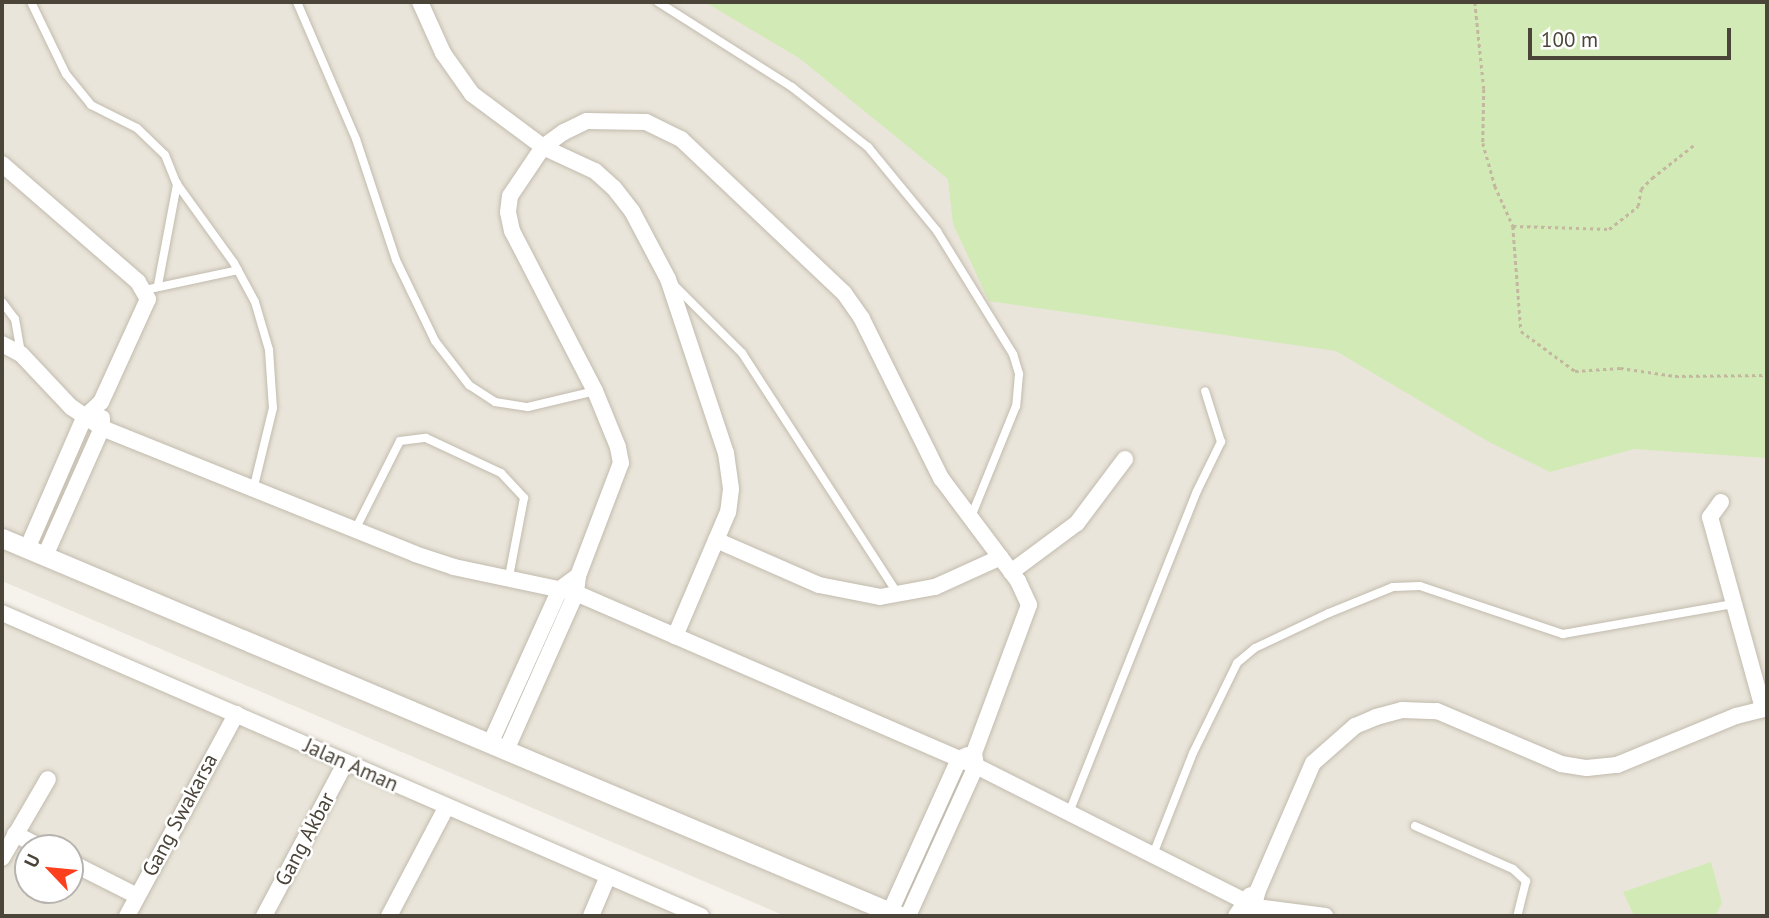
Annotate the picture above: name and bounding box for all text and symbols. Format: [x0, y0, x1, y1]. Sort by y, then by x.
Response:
scale bar [1531, 14, 1734, 58]
text: 100 m [1541, 26, 1598, 53]
street label: Jalan Aman [300, 733, 402, 797]
street label: Gang Swakarsa [137, 749, 223, 881]
street label: Gang Akbar [270, 788, 340, 890]
north arrow [14, 834, 84, 904]
text: U [19, 850, 45, 871]

